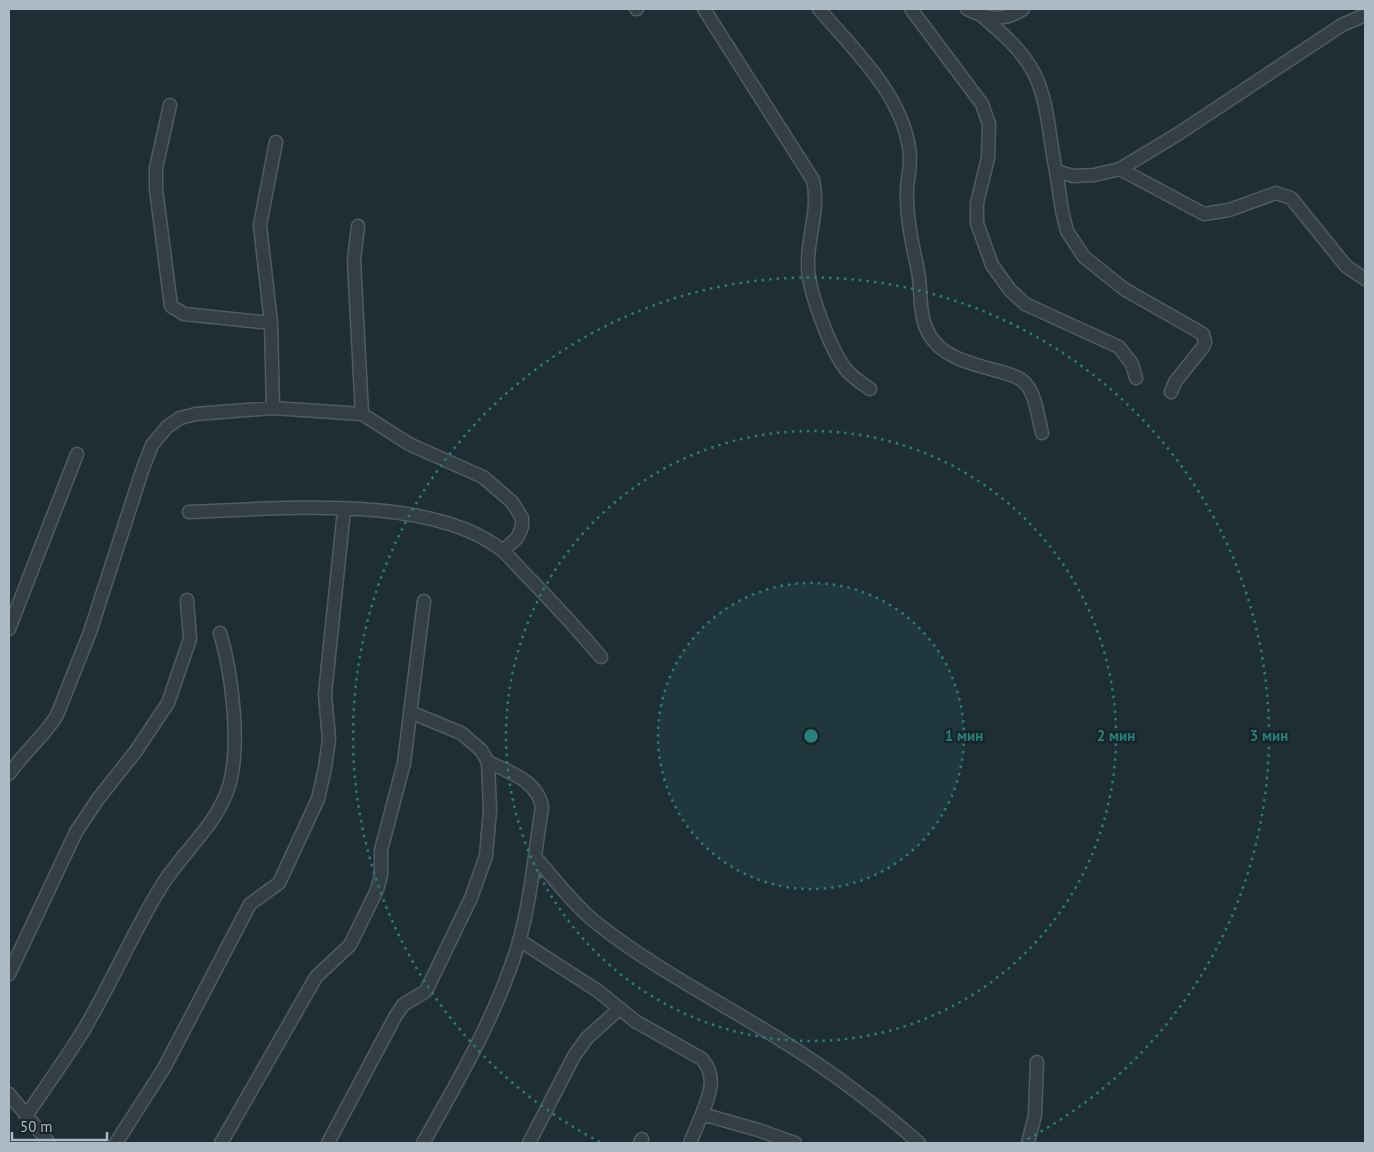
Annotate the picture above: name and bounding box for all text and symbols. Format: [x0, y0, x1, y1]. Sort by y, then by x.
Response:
text: 1 мин [945, 726, 983, 745]
text: 2 мин [1097, 726, 1135, 745]
text: 3 мин [1250, 726, 1288, 745]
centre of rings [802, 727, 820, 745]
scale bar [12, 1110, 108, 1142]
text: 50 m [20, 1117, 53, 1136]

